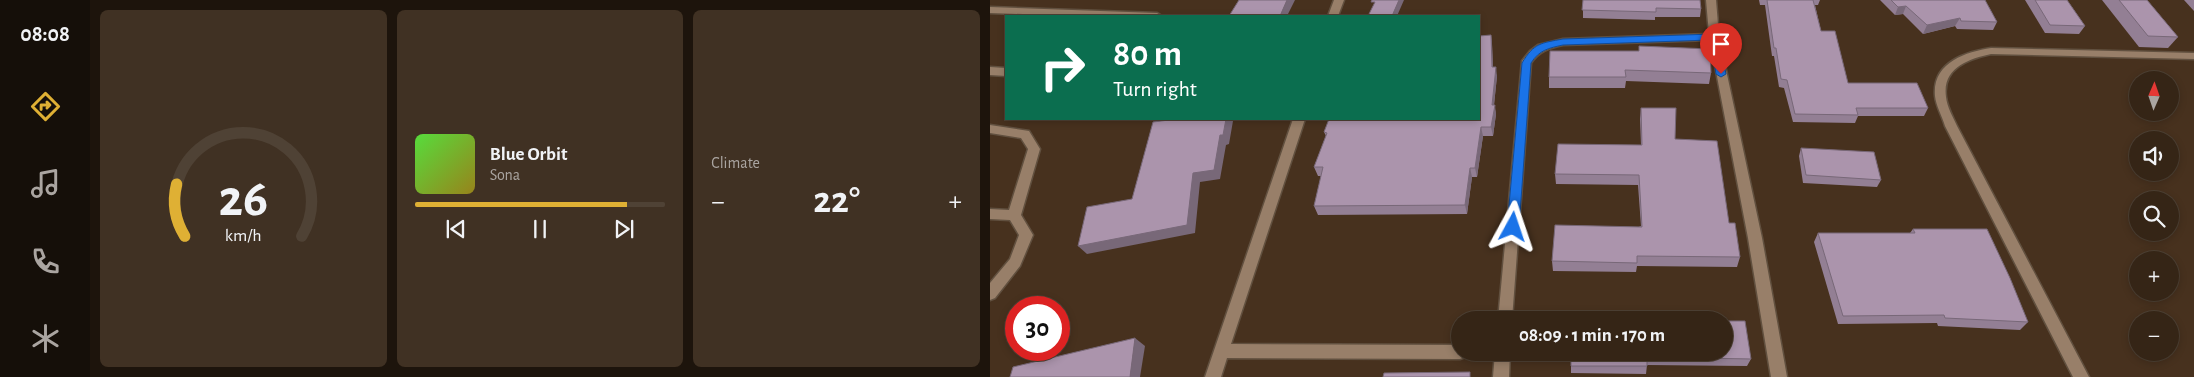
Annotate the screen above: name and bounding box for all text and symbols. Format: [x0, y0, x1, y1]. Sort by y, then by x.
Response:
text: 08:08 [20, 23, 70, 45]
pin [1700, 23, 1742, 74]
icon: arrive [1707, 30, 1735, 58]
icon: right [1030, 35, 1095, 100]
text: 80 m [1113, 37, 1182, 72]
north arrow [2129, 71, 2179, 121]
map controls [2129, 71, 2179, 361]
text: Turn right [1113, 78, 1197, 100]
icon: directions [28, 89, 63, 124]
button: sound [2129, 131, 2179, 181]
text: Blue Orbit [490, 145, 567, 164]
text: Climate [711, 155, 760, 171]
icon: music [28, 166, 63, 201]
text: Sona [490, 167, 520, 183]
text: 26 [219, 173, 268, 225]
text: 22° [813, 182, 860, 220]
text: − [711, 188, 725, 216]
text: + [949, 188, 962, 216]
button: search [2129, 191, 2179, 241]
position arrow [1486, 200, 1538, 252]
icon: previous [442, 215, 470, 243]
icon: pause [526, 215, 554, 243]
icon: next [610, 215, 638, 243]
text: km/h [225, 227, 262, 245]
icon: phone [28, 244, 63, 279]
button: + [2129, 251, 2179, 301]
speed limit sign: 30 [1005, 296, 1070, 361]
button: − [2129, 311, 2179, 361]
icon: climate [28, 321, 63, 356]
text: 08:09 · 1 min · 170 m [1519, 326, 1665, 345]

